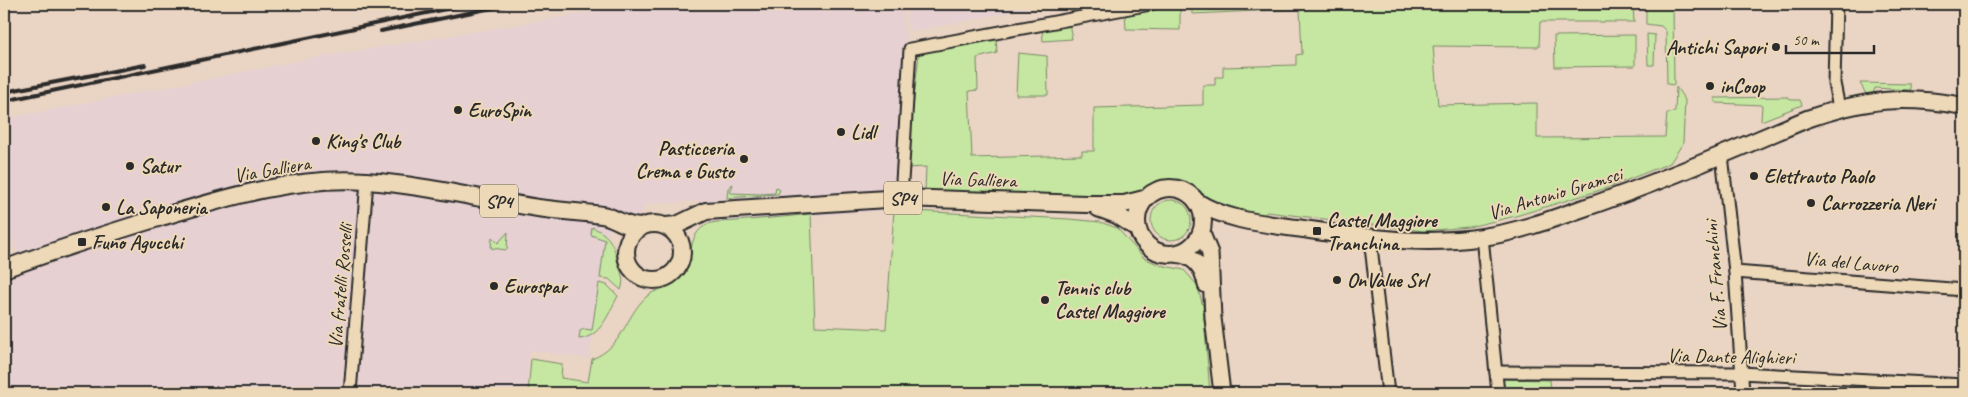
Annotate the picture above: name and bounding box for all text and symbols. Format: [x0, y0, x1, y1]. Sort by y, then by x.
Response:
scale bar [1786, 22, 1873, 54]
text: 50 m [1793, 31, 1820, 50]
place label: Antichi Sapori [1666, 35, 1769, 60]
marker: Antichi Sapori [1770, 41, 1782, 53]
place label: inCoop [1720, 74, 1766, 99]
marker: inCoop [1704, 80, 1716, 92]
place label: EuroSpin [468, 98, 533, 123]
marker: EuroSpin [452, 104, 464, 116]
place label: Lidl [851, 120, 879, 145]
marker: Lidl [835, 126, 847, 138]
place label: King's Club [326, 129, 402, 154]
marker: King's Club [310, 135, 322, 147]
place label: Pasticceria Crema e Gusto [636, 136, 736, 184]
street label: Via Galliera [232, 150, 314, 188]
marker: Pasticceria Crema e Gusto [738, 153, 750, 165]
place label: Satur [140, 154, 183, 179]
marker: Satur [124, 160, 136, 172]
street label: Via Antonio Gramsci [1485, 161, 1627, 226]
place label: Elettrauto Paolo [1764, 164, 1876, 189]
street label: Via Galliera [939, 166, 1019, 193]
marker: Elettrauto Paolo [1748, 170, 1760, 182]
road number: SP4 [884, 182, 922, 214]
road number: SP4 [480, 185, 518, 218]
place label: Carrozzeria Neri [1821, 191, 1938, 216]
place label: La Saponeria [116, 195, 208, 220]
marker: Carrozzeria Neri [1805, 197, 1817, 209]
marker: La Saponeria [100, 201, 112, 213]
place label: Castel Maggiore Tranchina [1327, 208, 1438, 256]
street label: Via F. Franchini [1698, 217, 1733, 333]
street label: Via fratelli Rosselli [323, 221, 359, 349]
marker: Castel Maggiore Tranchina [1311, 225, 1323, 237]
place label: Funo Agucchi [92, 230, 186, 255]
marker: Funo Agucchi [76, 236, 88, 248]
street label: Via del Lavoro [1803, 246, 1900, 279]
place label: OnValue Srl [1347, 268, 1432, 293]
place label: Eurospar [504, 274, 569, 299]
marker: OnValue Srl [1331, 274, 1343, 286]
place label: Tennis club Castel Maggiore [1055, 276, 1166, 324]
marker: Eurospar [488, 280, 500, 292]
marker: Tennis club Castel Maggiore [1039, 294, 1051, 306]
street label: Via Dante Alighieri [1667, 343, 1797, 370]

